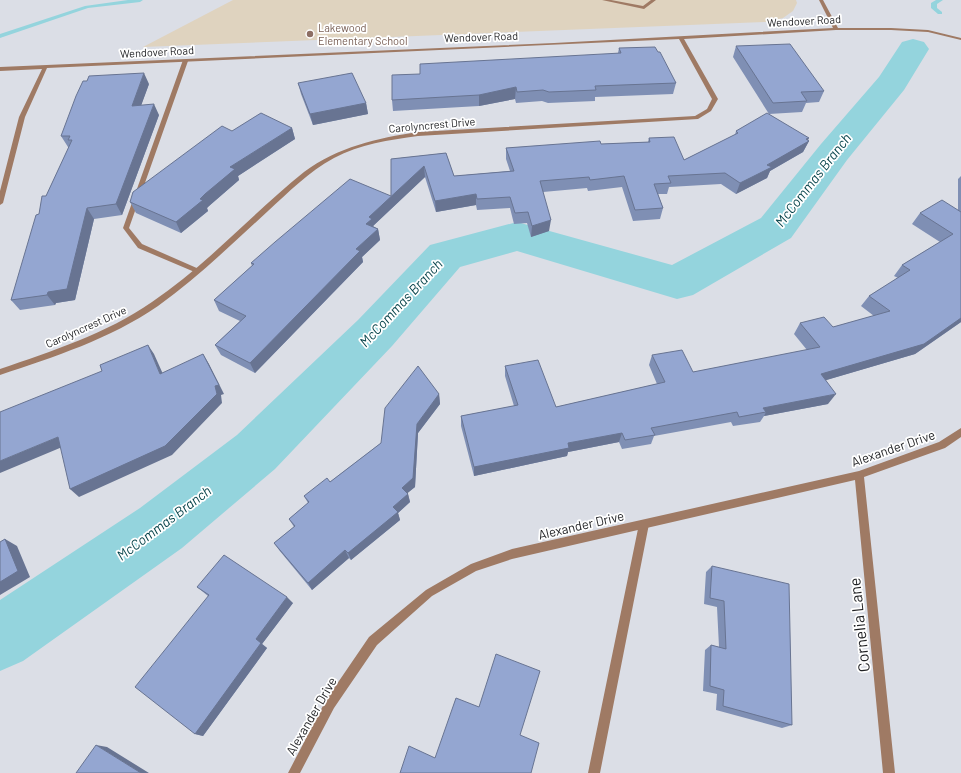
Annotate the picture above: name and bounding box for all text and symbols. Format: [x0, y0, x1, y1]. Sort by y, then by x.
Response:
street label: Wendover Road [767, 12, 841, 29]
place label: Lakewood Elementary School [318, 21, 408, 47]
marker: Lakewood Elementary School [305, 29, 315, 39]
street label: Wendover Road [444, 29, 518, 44]
street label: Wendover Road [120, 43, 194, 60]
street label: Carolyncrest Drive [388, 114, 476, 135]
water label: McCommas Branch [771, 130, 854, 230]
water label: McCommas Branch [356, 255, 446, 350]
street label: Carolyncrest Drive [43, 303, 128, 350]
street label: Alexander Drive [849, 426, 937, 470]
water label: McCommas Branch [113, 482, 214, 564]
street label: Alexander Drive [536, 507, 626, 543]
street label: Cornelia Lane [844, 577, 873, 673]
street label: Alexander Drive [282, 674, 340, 758]

